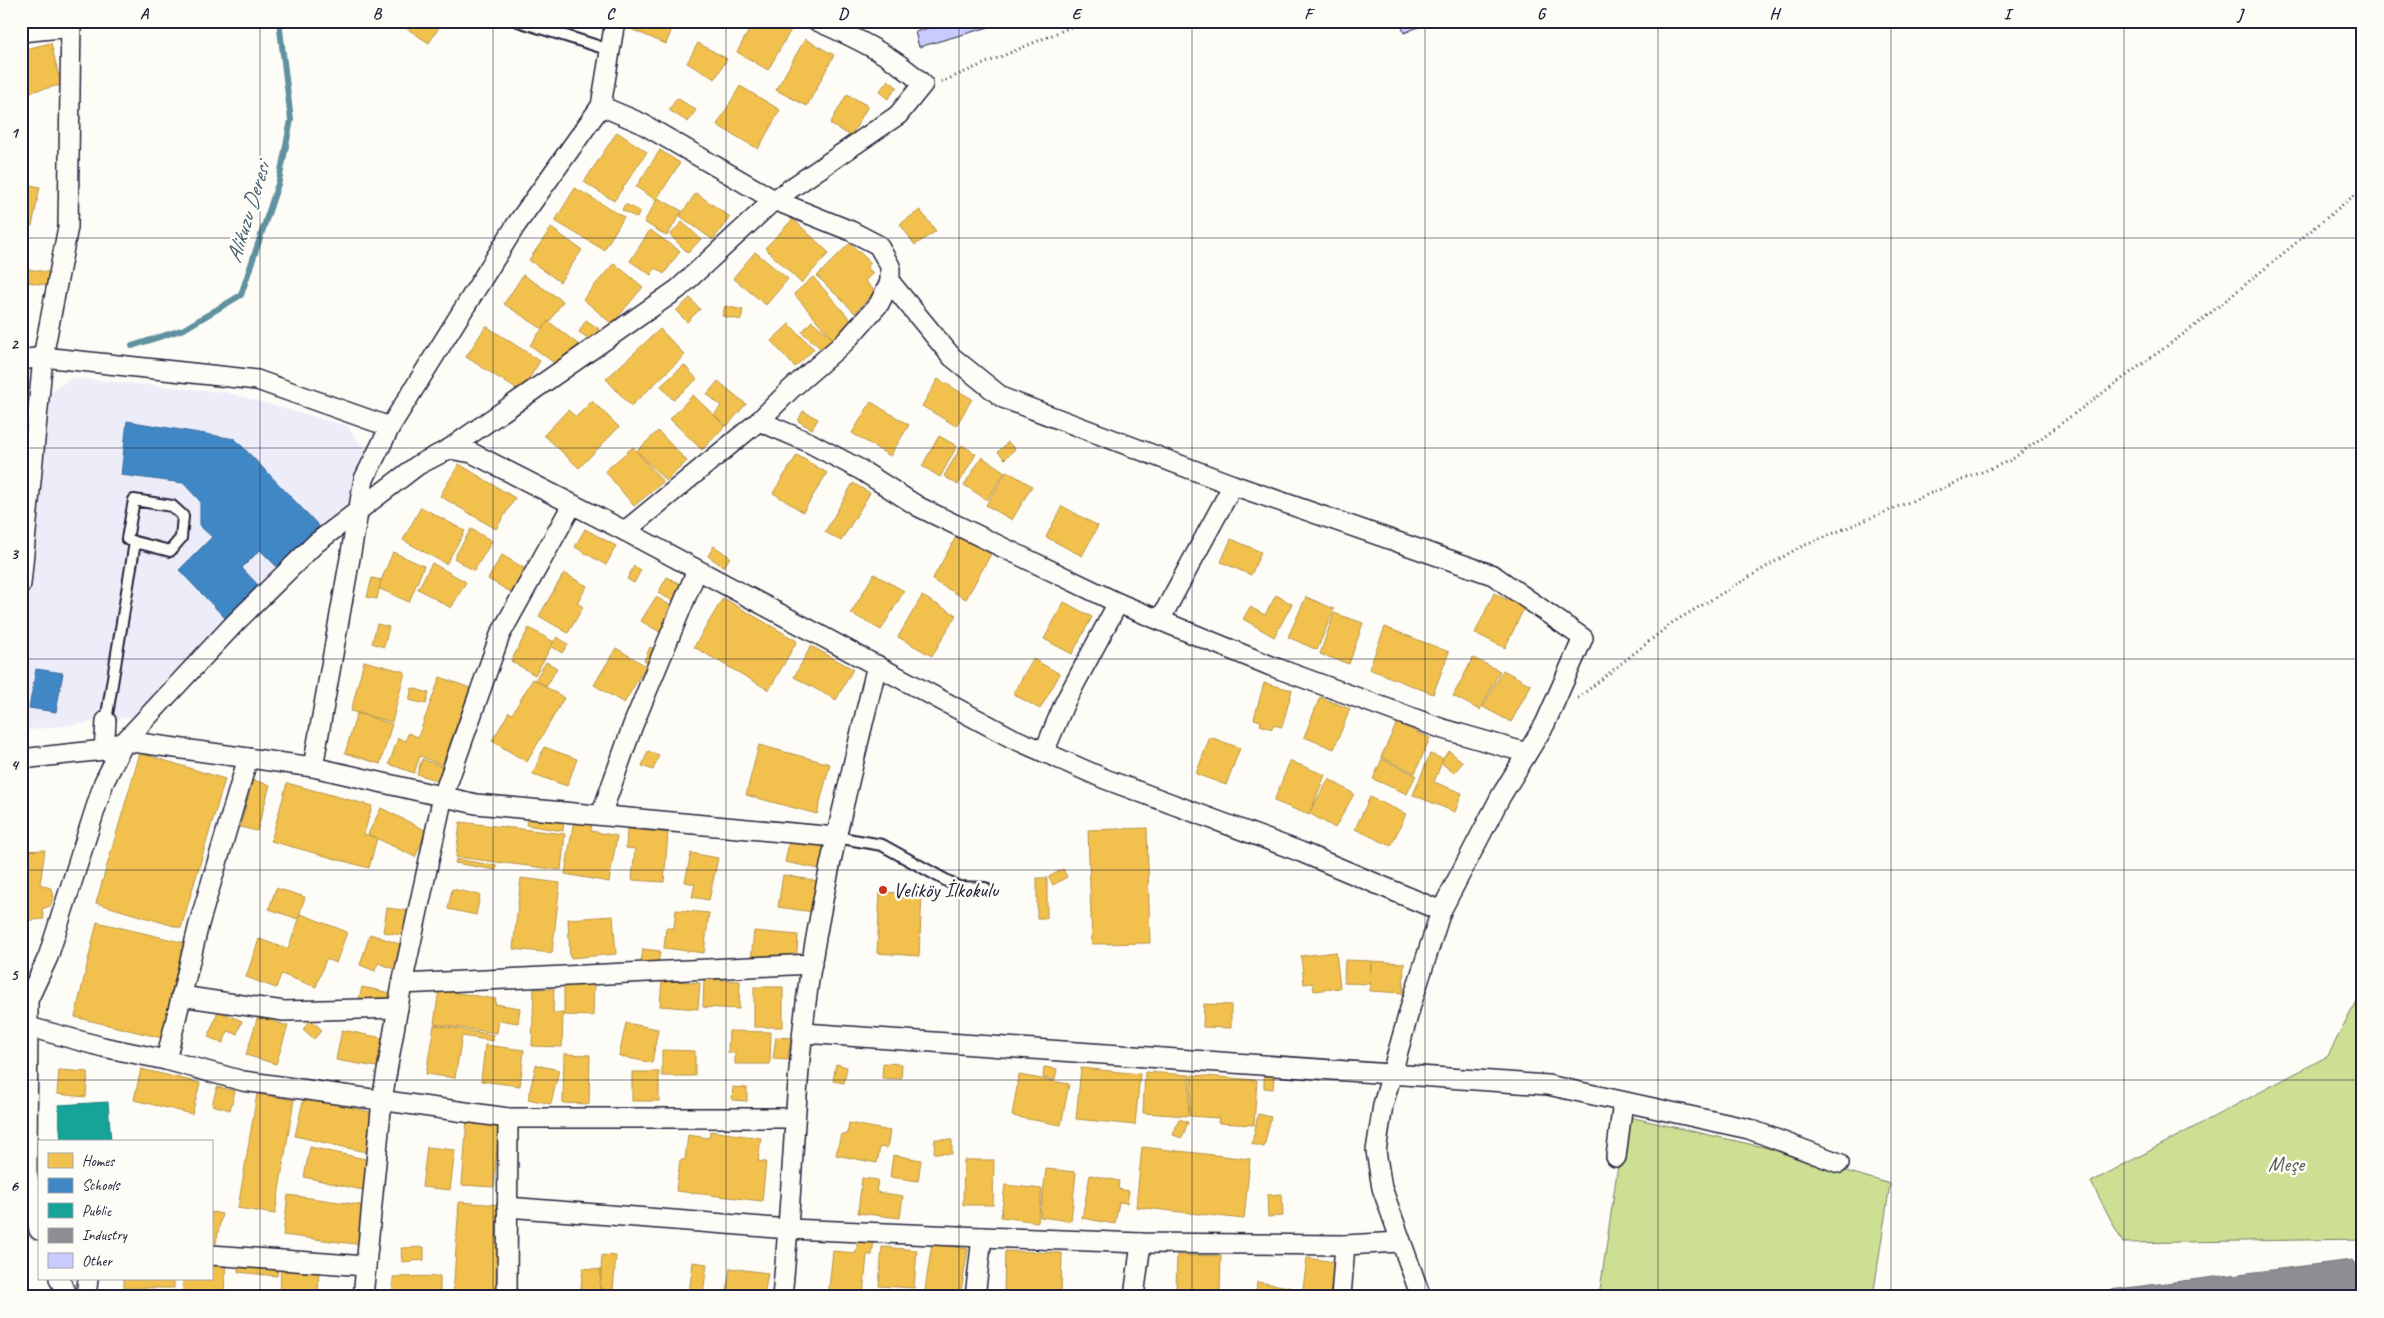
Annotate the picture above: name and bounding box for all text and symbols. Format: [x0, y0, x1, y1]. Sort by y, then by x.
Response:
text: A [140, 4, 150, 24]
text: B [373, 4, 383, 24]
text: C [606, 4, 616, 24]
text: D [838, 4, 849, 24]
text: E [1072, 4, 1083, 24]
text: F [1304, 4, 1315, 24]
text: G [1537, 4, 1547, 24]
text: H [1769, 4, 1781, 24]
text: I [2004, 4, 2014, 24]
text: J [2236, 4, 2245, 24]
text: 1 [10, 123, 19, 143]
water label: Alikuzu Deresi [220, 154, 278, 266]
text: 2 [10, 334, 19, 354]
text: 3 [10, 544, 19, 564]
text: 4 [10, 755, 19, 775]
place label: Veliköy İlkokulu [893, 877, 1000, 903]
marker: Veliköy İlkokulu [877, 884, 889, 896]
text: 5 [11, 965, 20, 985]
legend [38, 1140, 212, 1280]
park label: Meşe [2268, 1151, 2306, 1177]
text: Homes [82, 1152, 116, 1171]
text: 6 [10, 1176, 19, 1196]
text: Schools [82, 1176, 121, 1195]
text: Public [82, 1202, 112, 1221]
text: Industry [82, 1226, 129, 1245]
text: Other [82, 1252, 113, 1271]

